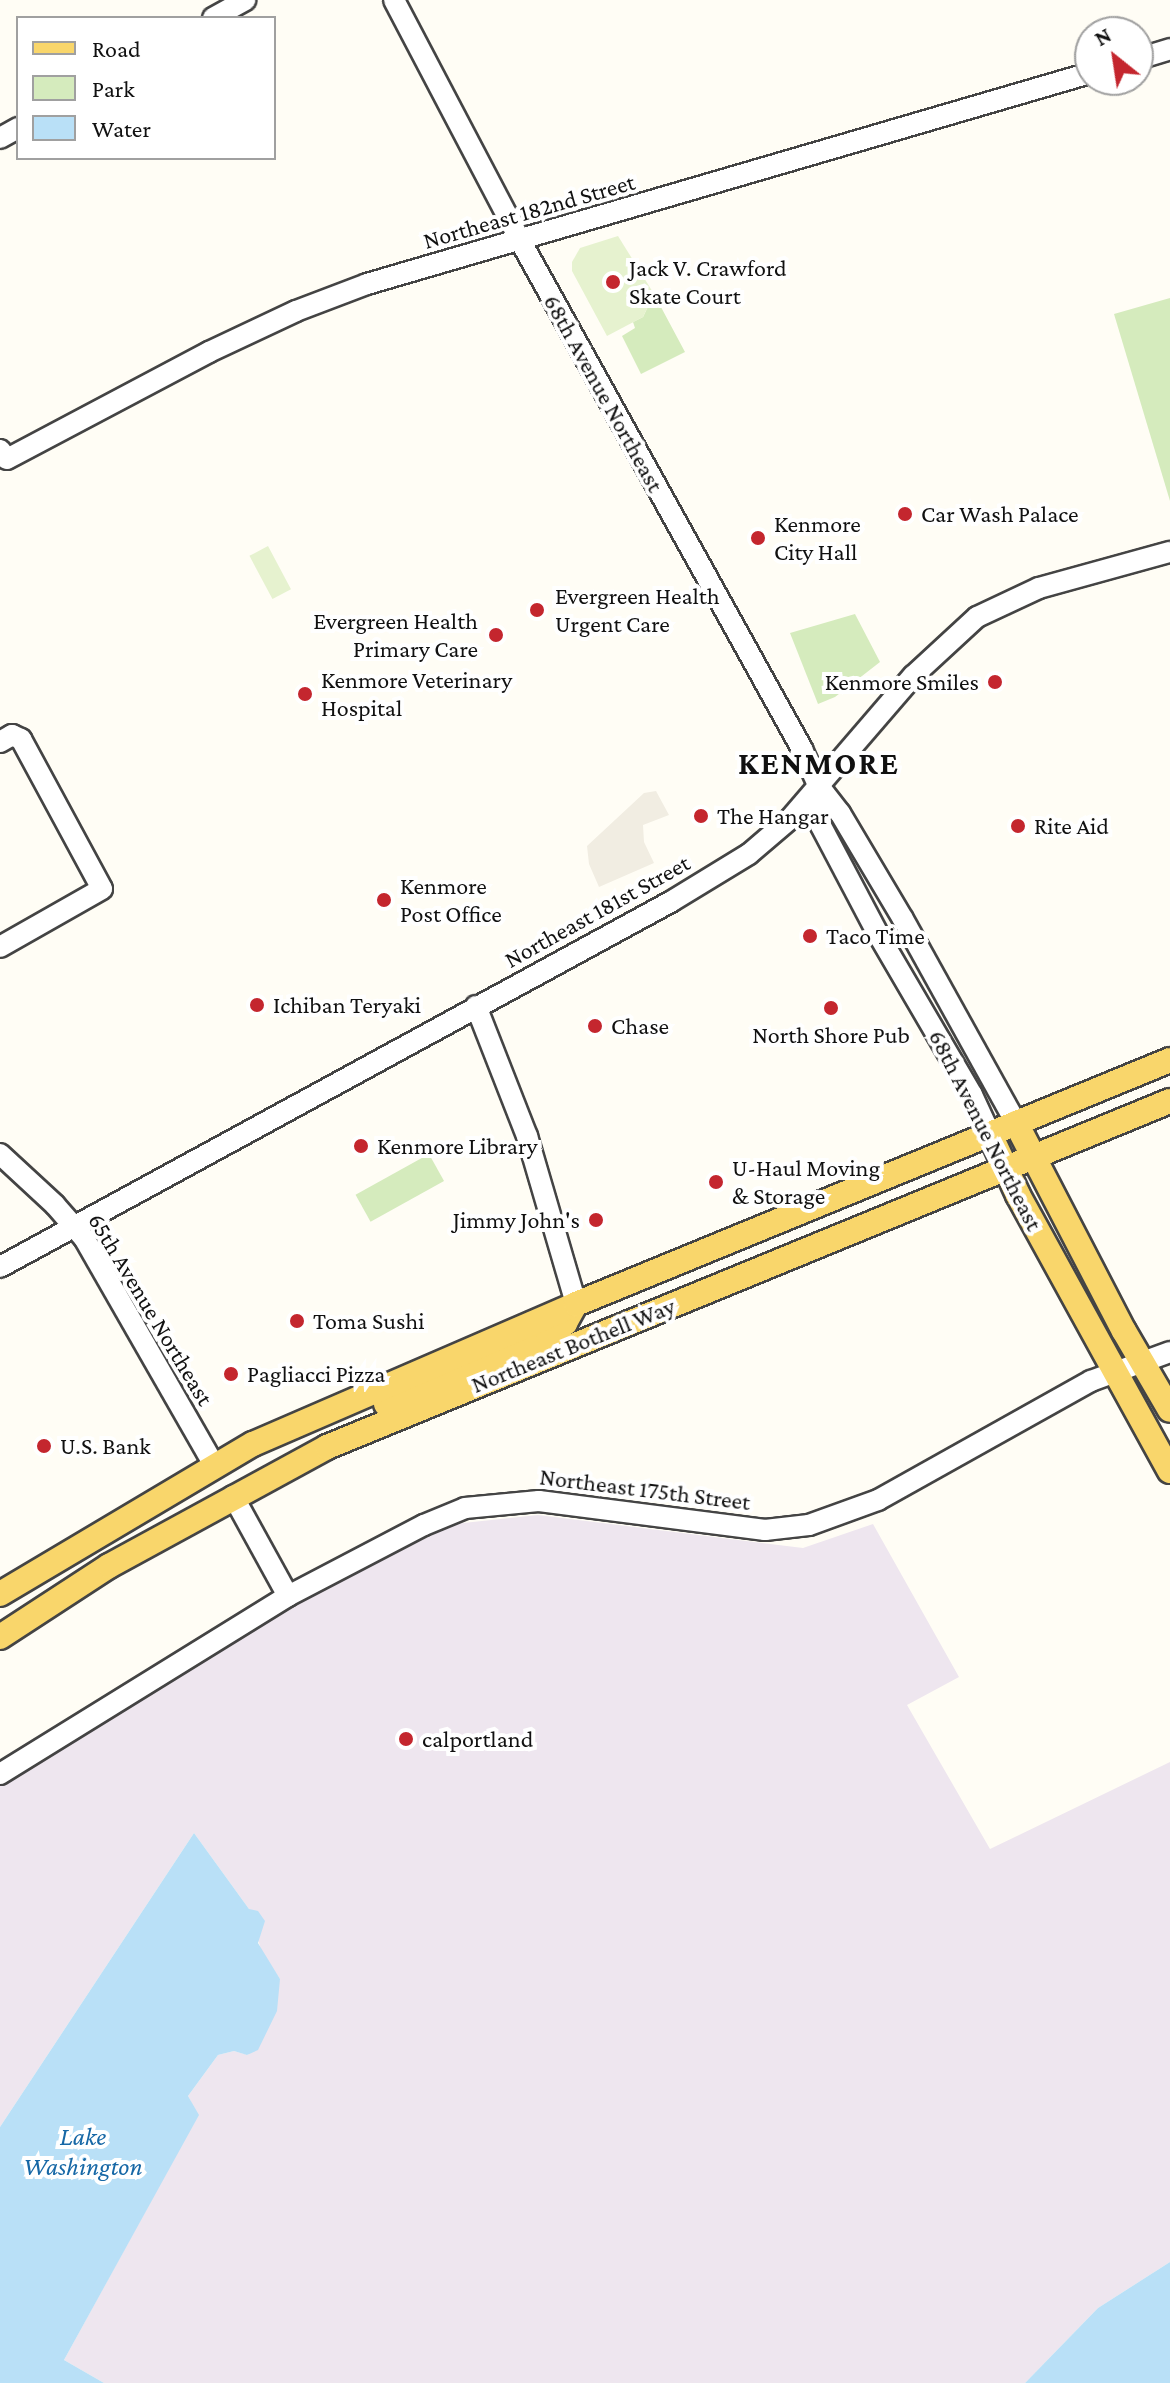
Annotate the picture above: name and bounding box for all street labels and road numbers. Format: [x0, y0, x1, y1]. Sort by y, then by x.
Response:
street label: Northeast 182nd Street [420, 167, 638, 255]
street label: 68th Avenue Northeast [538, 289, 670, 497]
street label: Northeast 181st Street [499, 848, 695, 974]
street label: 68th Avenue Northeast [923, 1025, 1049, 1235]
street label: 65th Avenue Northeast [82, 1208, 220, 1410]
street label: Northeast Bothell Way [467, 1291, 679, 1399]
street label: Northeast 175th Street [538, 1462, 752, 1516]

